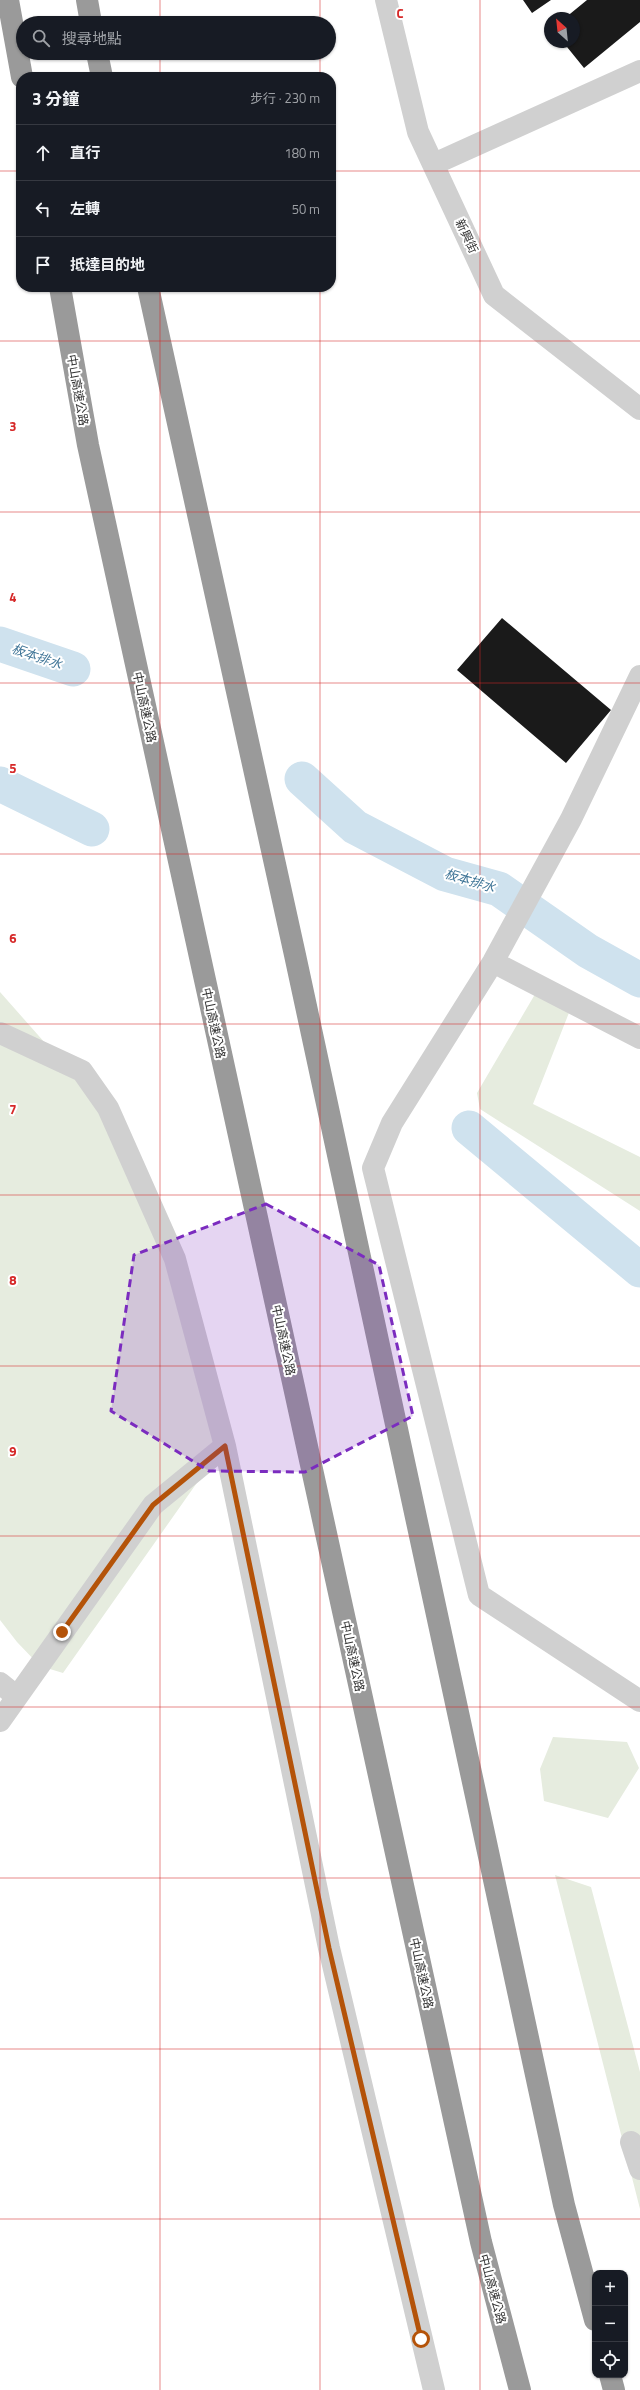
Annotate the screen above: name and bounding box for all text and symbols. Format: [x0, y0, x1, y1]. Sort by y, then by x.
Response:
text: C [396, 3, 404, 23]
north arrow [544, 12, 580, 48]
search box [16, 16, 336, 60]
icon: search [30, 27, 52, 49]
text: 搜尋地點 [62, 27, 122, 50]
text: 3 分鐘 [32, 86, 79, 112]
text: 步行 · 230 m [250, 88, 320, 108]
text: 直行 [70, 141, 100, 164]
icon: ahead [32, 142, 54, 164]
text: 180 m [284, 143, 320, 163]
text: 左轉 [70, 197, 100, 220]
icon: left [32, 198, 54, 220]
text: 50 m [292, 199, 320, 219]
street label: 新興街 [451, 216, 483, 256]
text: 抵達目的地 [70, 253, 145, 276]
icon: arrive [32, 254, 54, 276]
street label: 中山高速公路 [62, 353, 94, 427]
text: 3 [9, 416, 17, 436]
text: 4 [9, 587, 17, 607]
water label: 板本排水 [9, 638, 66, 674]
street label: 中山高速公路 [128, 670, 162, 744]
text: 5 [9, 758, 17, 778]
water label: 板本排水 [442, 863, 499, 897]
text: 6 [9, 928, 17, 948]
street label: 中山高速公路 [197, 986, 231, 1060]
text: 7 [9, 1099, 17, 1119]
text: 8 [9, 1270, 17, 1290]
street label: 中山高速公路 [267, 1303, 301, 1377]
text: 9 [9, 1441, 17, 1461]
street label: 中山高速公路 [336, 1619, 370, 1693]
route end [53, 1623, 71, 1641]
street label: 中山高速公路 [405, 1936, 439, 2010]
street label: 中山高速公路 [475, 2252, 511, 2326]
map controls [592, 2270, 628, 2378]
button: + [592, 2270, 628, 2306]
button: − [592, 2306, 628, 2342]
route start [412, 2330, 430, 2348]
button: locate [592, 2342, 628, 2378]

